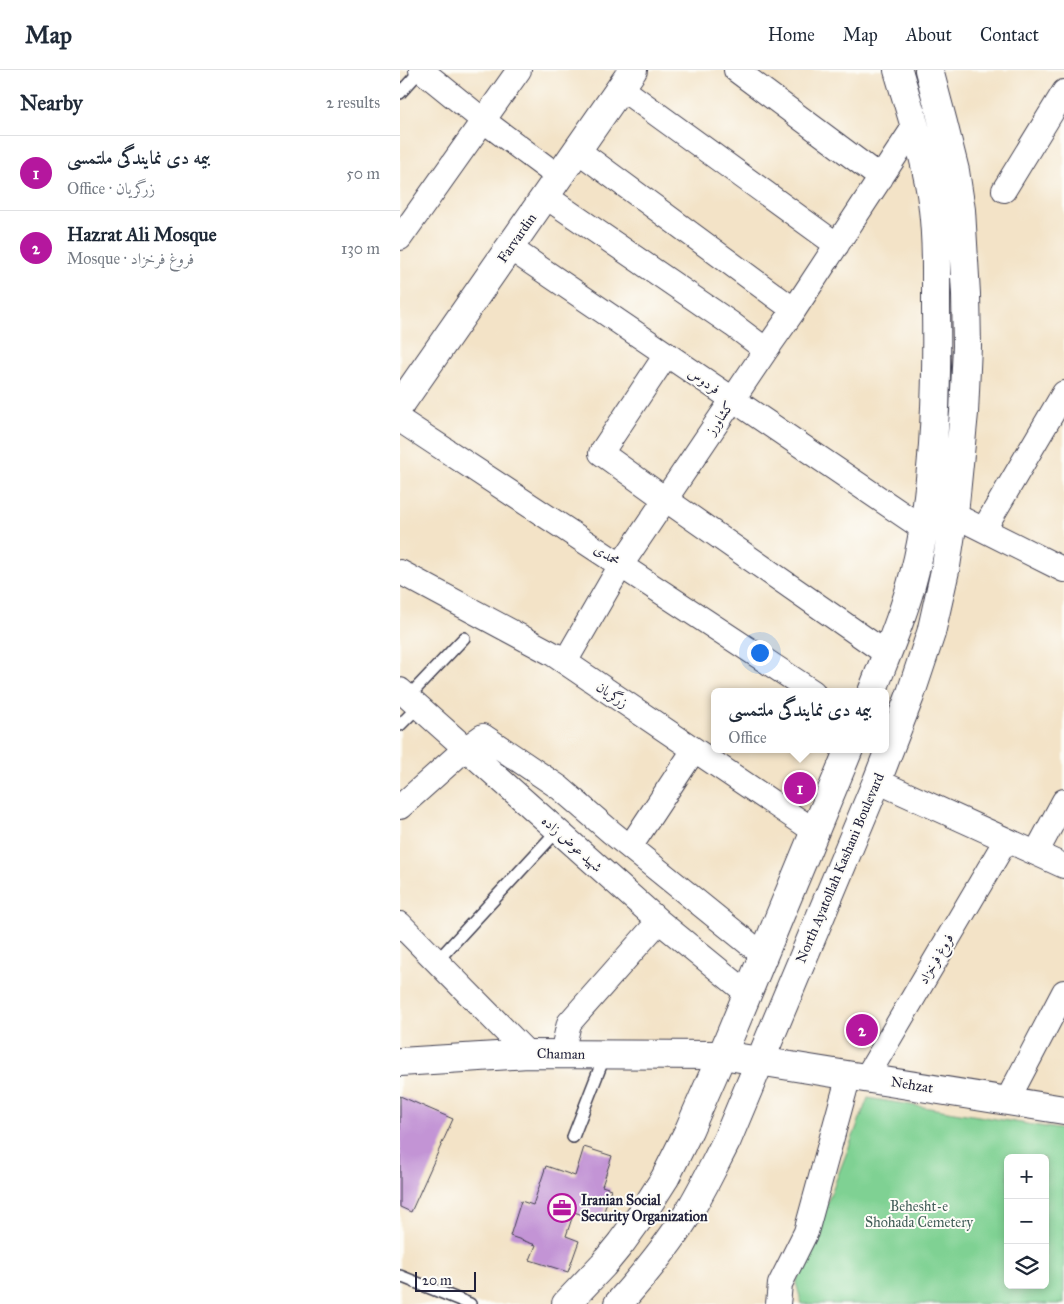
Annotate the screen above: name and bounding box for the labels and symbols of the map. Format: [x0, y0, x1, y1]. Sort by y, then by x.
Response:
street label: Farvardin [494, 210, 540, 266]
street label: فردوس [685, 364, 723, 398]
street label: کشاورز [701, 398, 737, 440]
street label: محمدی [591, 540, 623, 570]
your location [747, 640, 773, 666]
street label: زرگریان [593, 677, 632, 712]
pin: 1 [784, 769, 816, 807]
street label: North Ayatollah Kashani Boulevard [792, 770, 888, 966]
street label: شهید عوض زاده [537, 812, 606, 877]
street label: فروغ فرخزاد [915, 931, 960, 989]
pin: 2 [846, 1011, 878, 1049]
street label: Chaman [537, 1045, 586, 1063]
street label: Nehzat [890, 1073, 934, 1097]
place label: Iranian Social Security Organization [581, 1192, 708, 1226]
office icon: Iranian Social Security Organization [547, 1193, 577, 1223]
park label: Behesht-e Shohada Cemetery [865, 1198, 973, 1231]
scale bar [415, 1269, 476, 1292]

